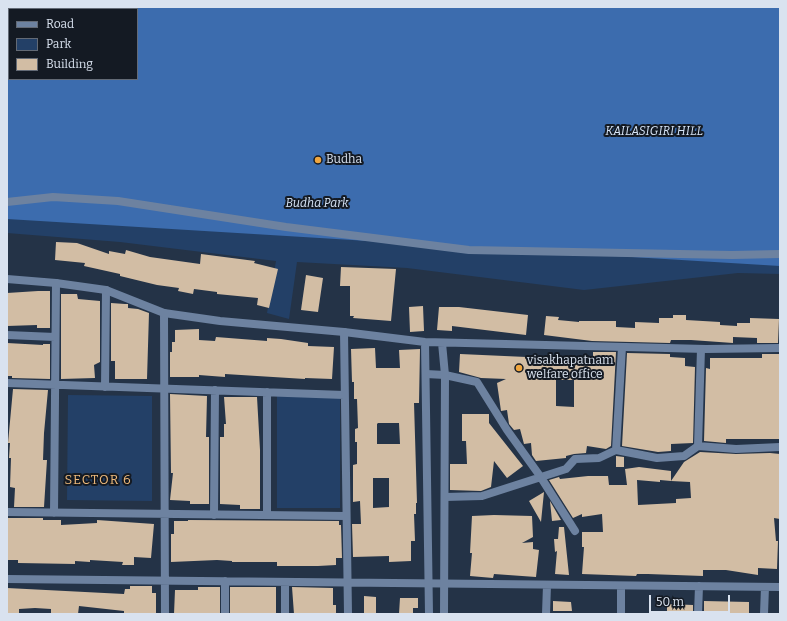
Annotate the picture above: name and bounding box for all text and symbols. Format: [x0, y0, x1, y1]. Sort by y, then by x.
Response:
legend [8, 8, 138, 80]
text: Road [46, 17, 74, 31]
text: Park [46, 37, 71, 51]
text: Building [46, 57, 93, 71]
park label: KAILASIGIRI HILL [605, 125, 703, 139]
place label: Budha [326, 153, 362, 167]
marker: Budha [313, 155, 323, 165]
park label: Budha Park [285, 197, 349, 211]
place label: visakhapatnam welfare office [527, 354, 613, 382]
marker: visakhapatnam welfare office [514, 363, 524, 373]
district label: SECTOR 6 [64, 472, 132, 488]
scale bar [651, 587, 732, 613]
text: 50 m [656, 595, 684, 609]

